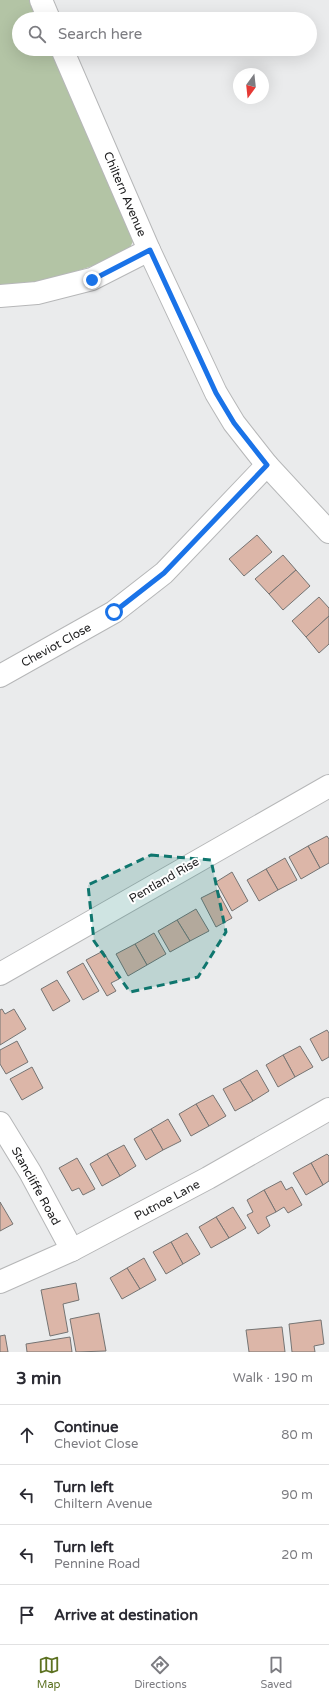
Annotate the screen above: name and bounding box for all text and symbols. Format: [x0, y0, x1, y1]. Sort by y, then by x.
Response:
search box [12, 12, 317, 56]
icon: search [26, 23, 48, 45]
text: Search here [58, 25, 142, 43]
north arrow [233, 68, 269, 104]
street label: Chiltern Avenue [101, 149, 149, 239]
route end [83, 271, 101, 289]
route start [105, 603, 123, 621]
street label: Cheviot Close [19, 620, 94, 670]
street label: Pentland Rise [127, 854, 202, 906]
street label: Stancliffe Road [9, 1144, 63, 1228]
street label: Putnoe Lane [132, 1177, 202, 1223]
text: 3 min [16, 1368, 61, 1389]
text: Walk · 190 m [233, 1370, 313, 1386]
text: Continue [54, 1418, 118, 1436]
icon: ahead [16, 1424, 38, 1446]
text: 80 m [281, 1427, 313, 1443]
text: Cheviot Close [54, 1436, 138, 1452]
text: Turn left [54, 1478, 114, 1496]
icon: left [16, 1484, 38, 1506]
text: 90 m [281, 1487, 313, 1503]
text: Chiltern Avenue [54, 1496, 152, 1512]
text: Turn left [54, 1538, 114, 1556]
icon: left [16, 1544, 38, 1566]
text: 20 m [281, 1547, 313, 1563]
text: Pennine Road [54, 1556, 140, 1572]
icon: arrive [16, 1604, 38, 1626]
text: Arrive at destination [54, 1606, 198, 1624]
tab: Map [37, 1654, 61, 1691]
tab: Directions [134, 1654, 187, 1691]
tab: Saved [260, 1654, 292, 1691]

